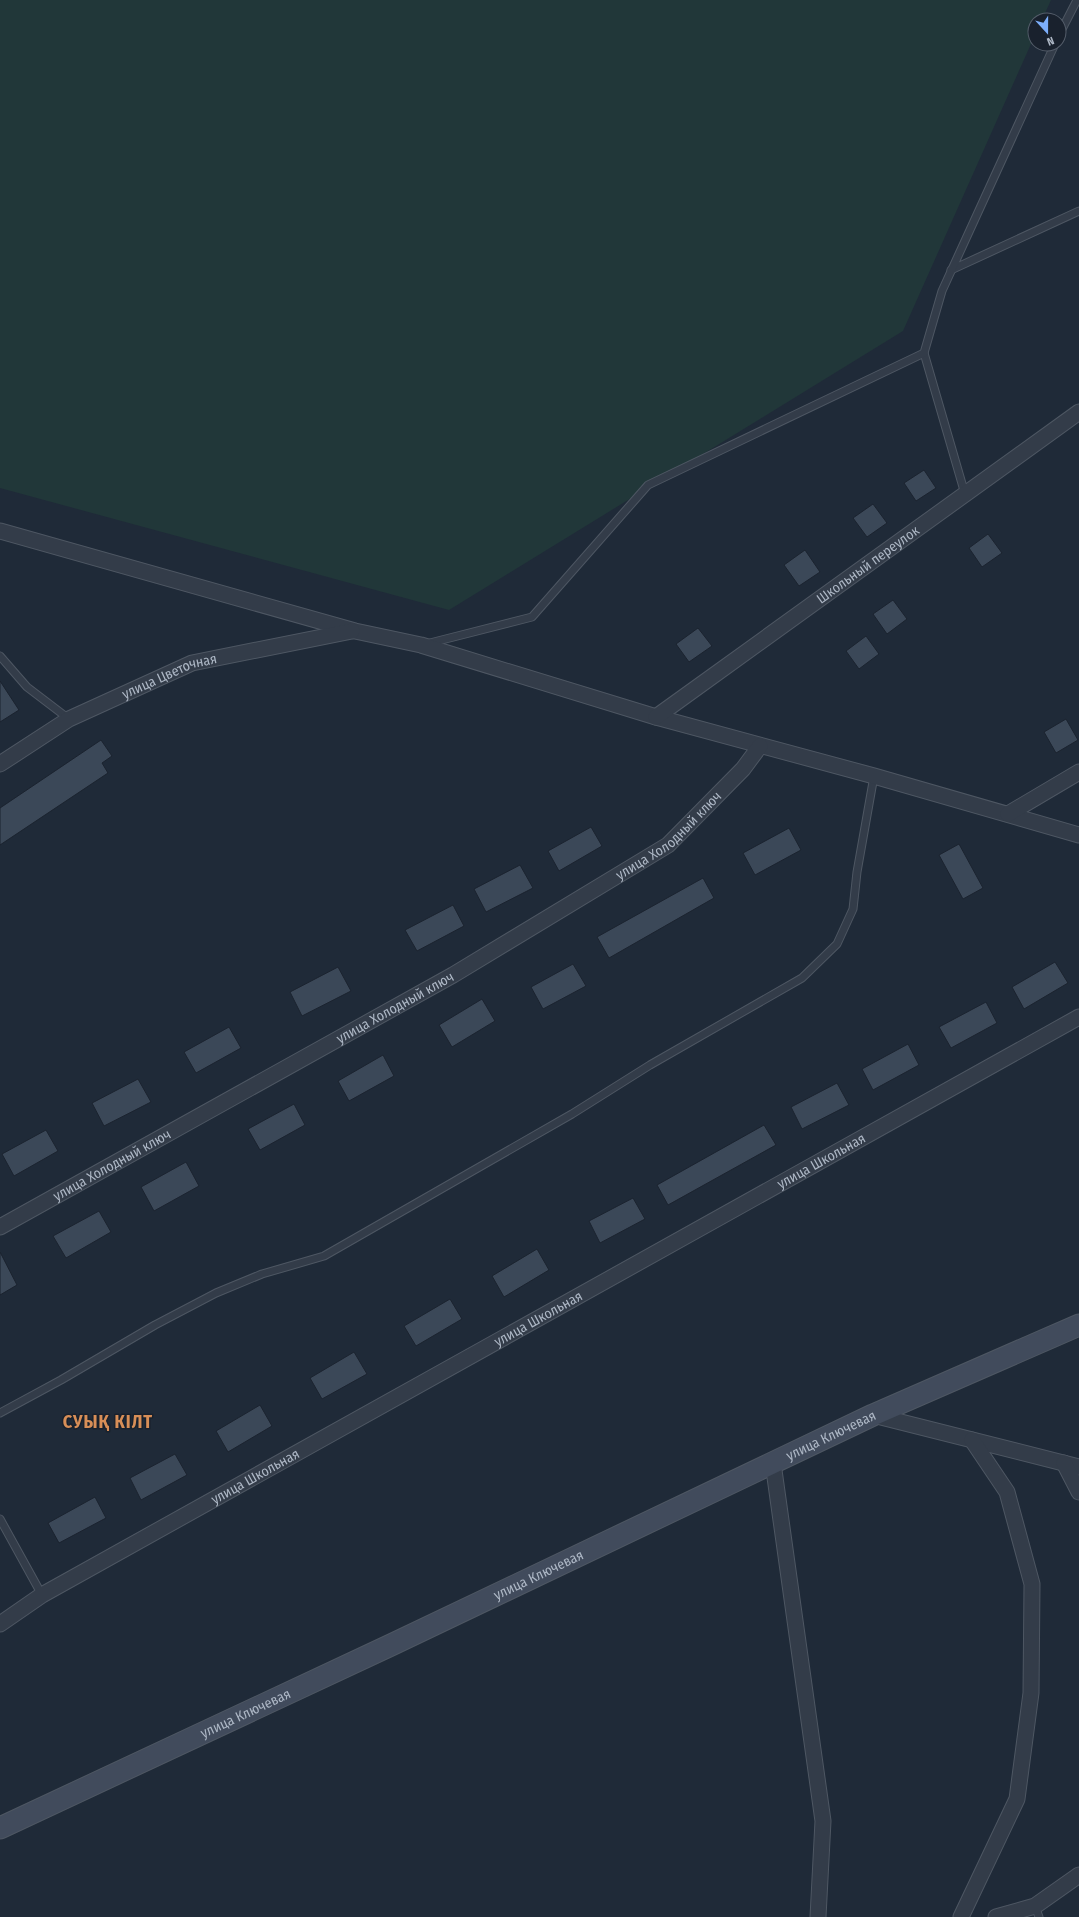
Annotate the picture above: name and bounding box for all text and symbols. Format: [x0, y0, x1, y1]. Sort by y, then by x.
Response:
north arrow [1027, 12, 1067, 52]
text: N [1045, 34, 1056, 48]
street label: Школьный переулок [813, 521, 923, 607]
street label: улица Цветочная [119, 650, 218, 702]
street label: улица Холодный ключ [613, 788, 725, 883]
street label: улица Холодный ключ [333, 968, 457, 1047]
street label: улица Холодный ключ [50, 1125, 174, 1204]
street label: улица Школьная [774, 1129, 868, 1192]
street label: улица Школьная [491, 1287, 585, 1350]
street label: улица Ключевая [783, 1406, 878, 1464]
district label: СУЫҚ КІЛТ [63, 1411, 153, 1433]
street label: улица Школьная [208, 1445, 302, 1508]
street label: улица Ключевая [491, 1546, 586, 1603]
street label: улица Ключевая [198, 1685, 293, 1742]

